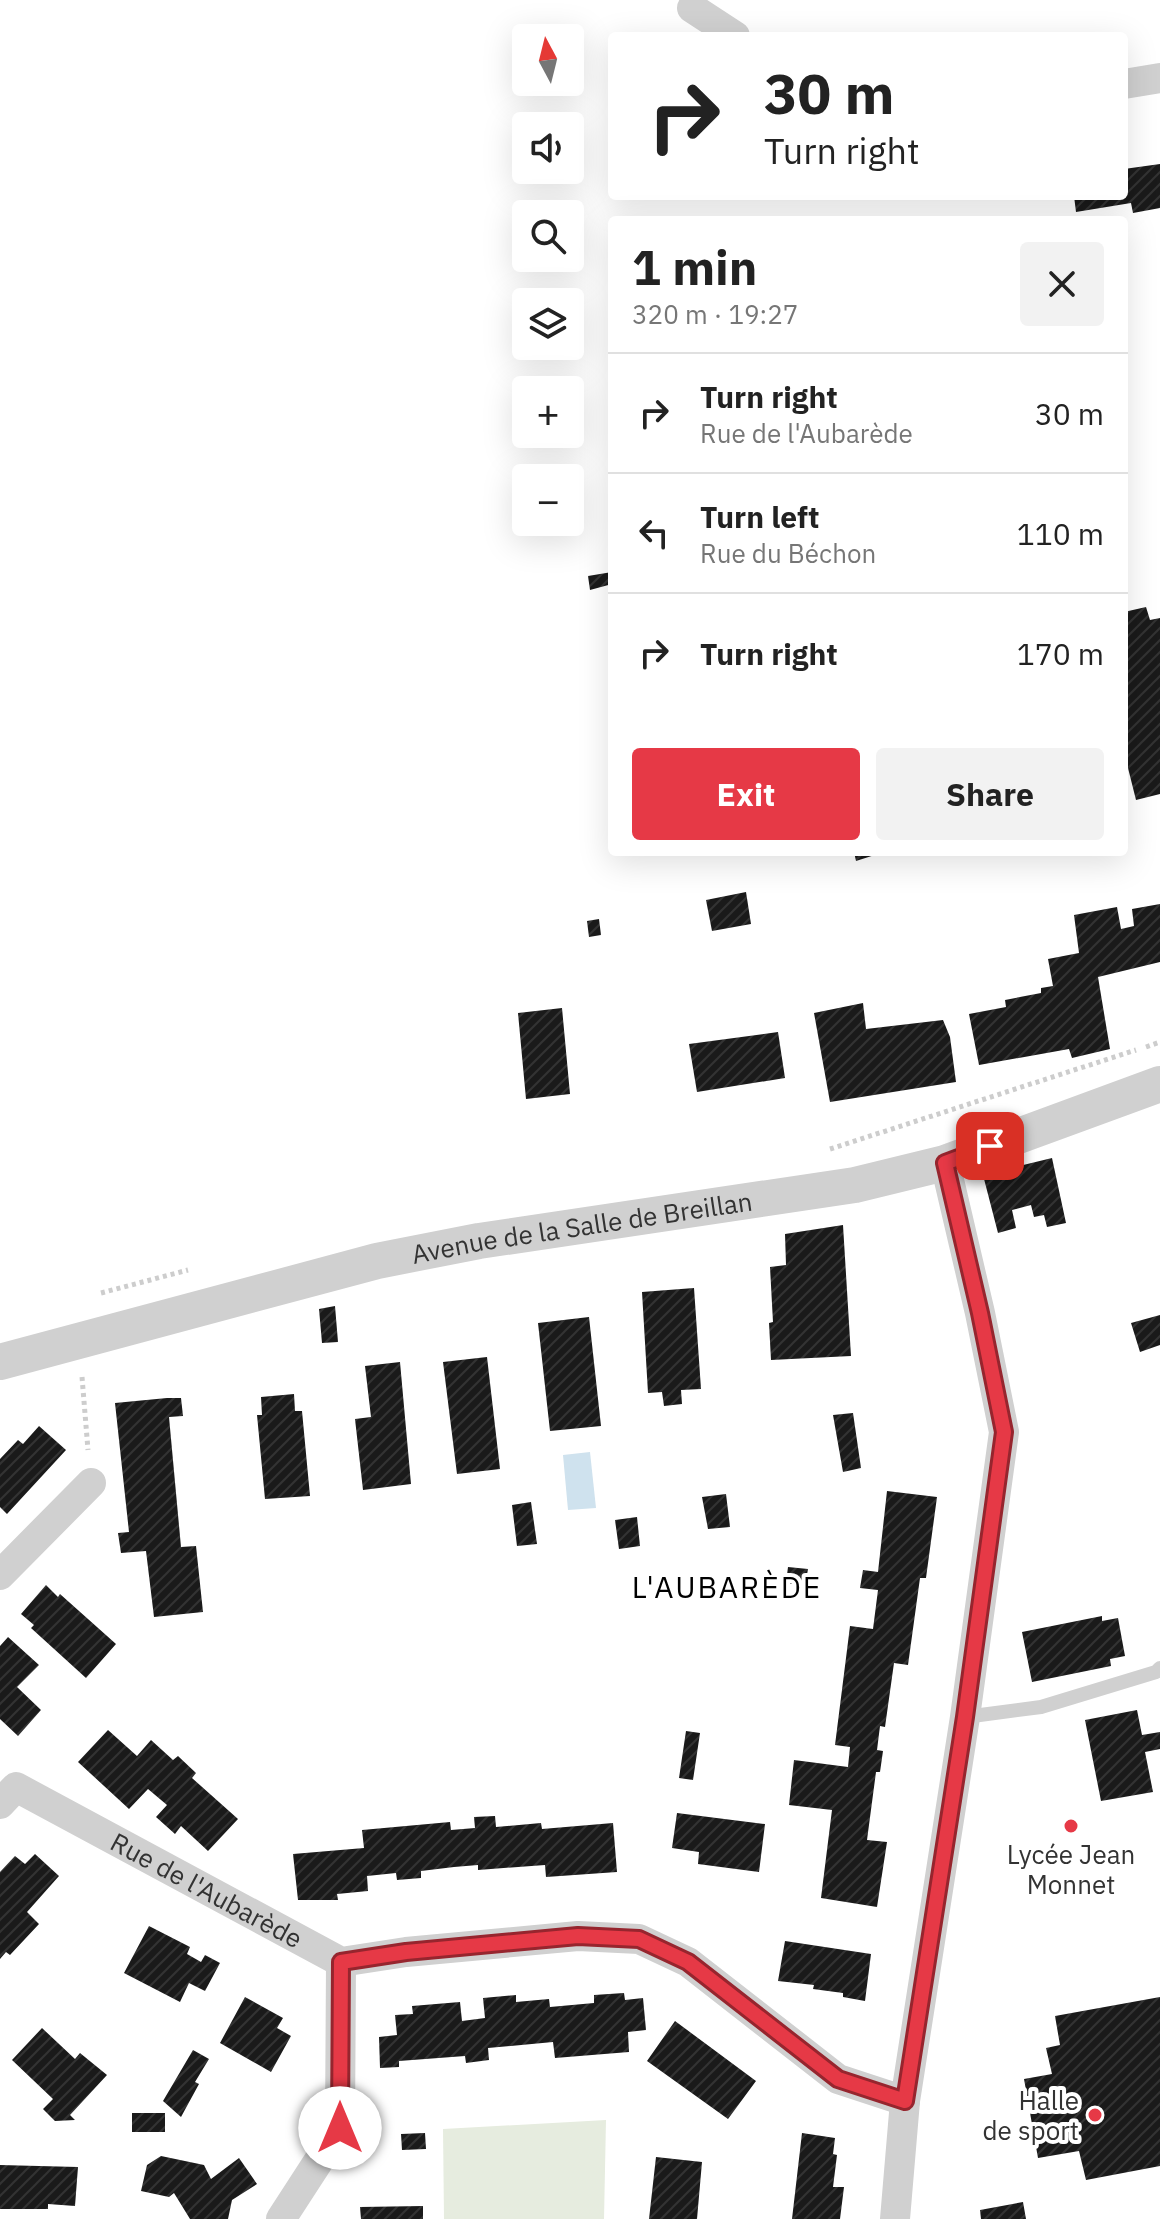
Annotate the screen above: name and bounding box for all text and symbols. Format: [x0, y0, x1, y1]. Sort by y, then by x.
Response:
north arrow [512, 24, 584, 96]
map controls [512, 24, 584, 536]
text: 30 m [764, 57, 894, 129]
icon: right [632, 64, 736, 168]
button: sound [512, 112, 584, 184]
text: Turn right [764, 127, 920, 174]
button: search [512, 200, 584, 272]
text: 1 min [632, 236, 757, 298]
button: close [1020, 242, 1104, 326]
button: layers [512, 288, 584, 360]
text: 320 m · 19:27 [632, 297, 798, 331]
button: + [512, 376, 584, 448]
text: Turn right [700, 377, 838, 416]
icon: right [632, 391, 676, 435]
text: 30 m [1035, 394, 1104, 433]
text: Rue de l'Aubarède [700, 416, 913, 450]
button: − [512, 464, 584, 536]
text: Turn left [700, 497, 819, 536]
icon: left [632, 511, 676, 555]
text: 110 m [1017, 514, 1104, 553]
text: Rue du Béchon [700, 536, 876, 570]
icon: right [632, 631, 676, 675]
text: Turn right [700, 634, 838, 673]
text: 170 m [1017, 634, 1104, 673]
button: Exit [632, 748, 860, 840]
button: Share [876, 748, 1104, 840]
pin [956, 1112, 1024, 1180]
icon: arrive [968, 1124, 1012, 1168]
street label: Avenue de la Salle de Breillan [409, 1184, 755, 1271]
district label: L'AUBARÈDE [632, 1567, 822, 1606]
marker: Lycée Jean Monnet [1062, 1817, 1080, 1835]
street label: Rue de l'Aubarède [105, 1824, 309, 1955]
place label: Lycée Jean Monnet [1007, 1837, 1135, 1901]
place label: Halle de sport [982, 2083, 1079, 2147]
position arrow [298, 2086, 382, 2170]
marker: Halle de sport [1086, 2106, 1104, 2124]

